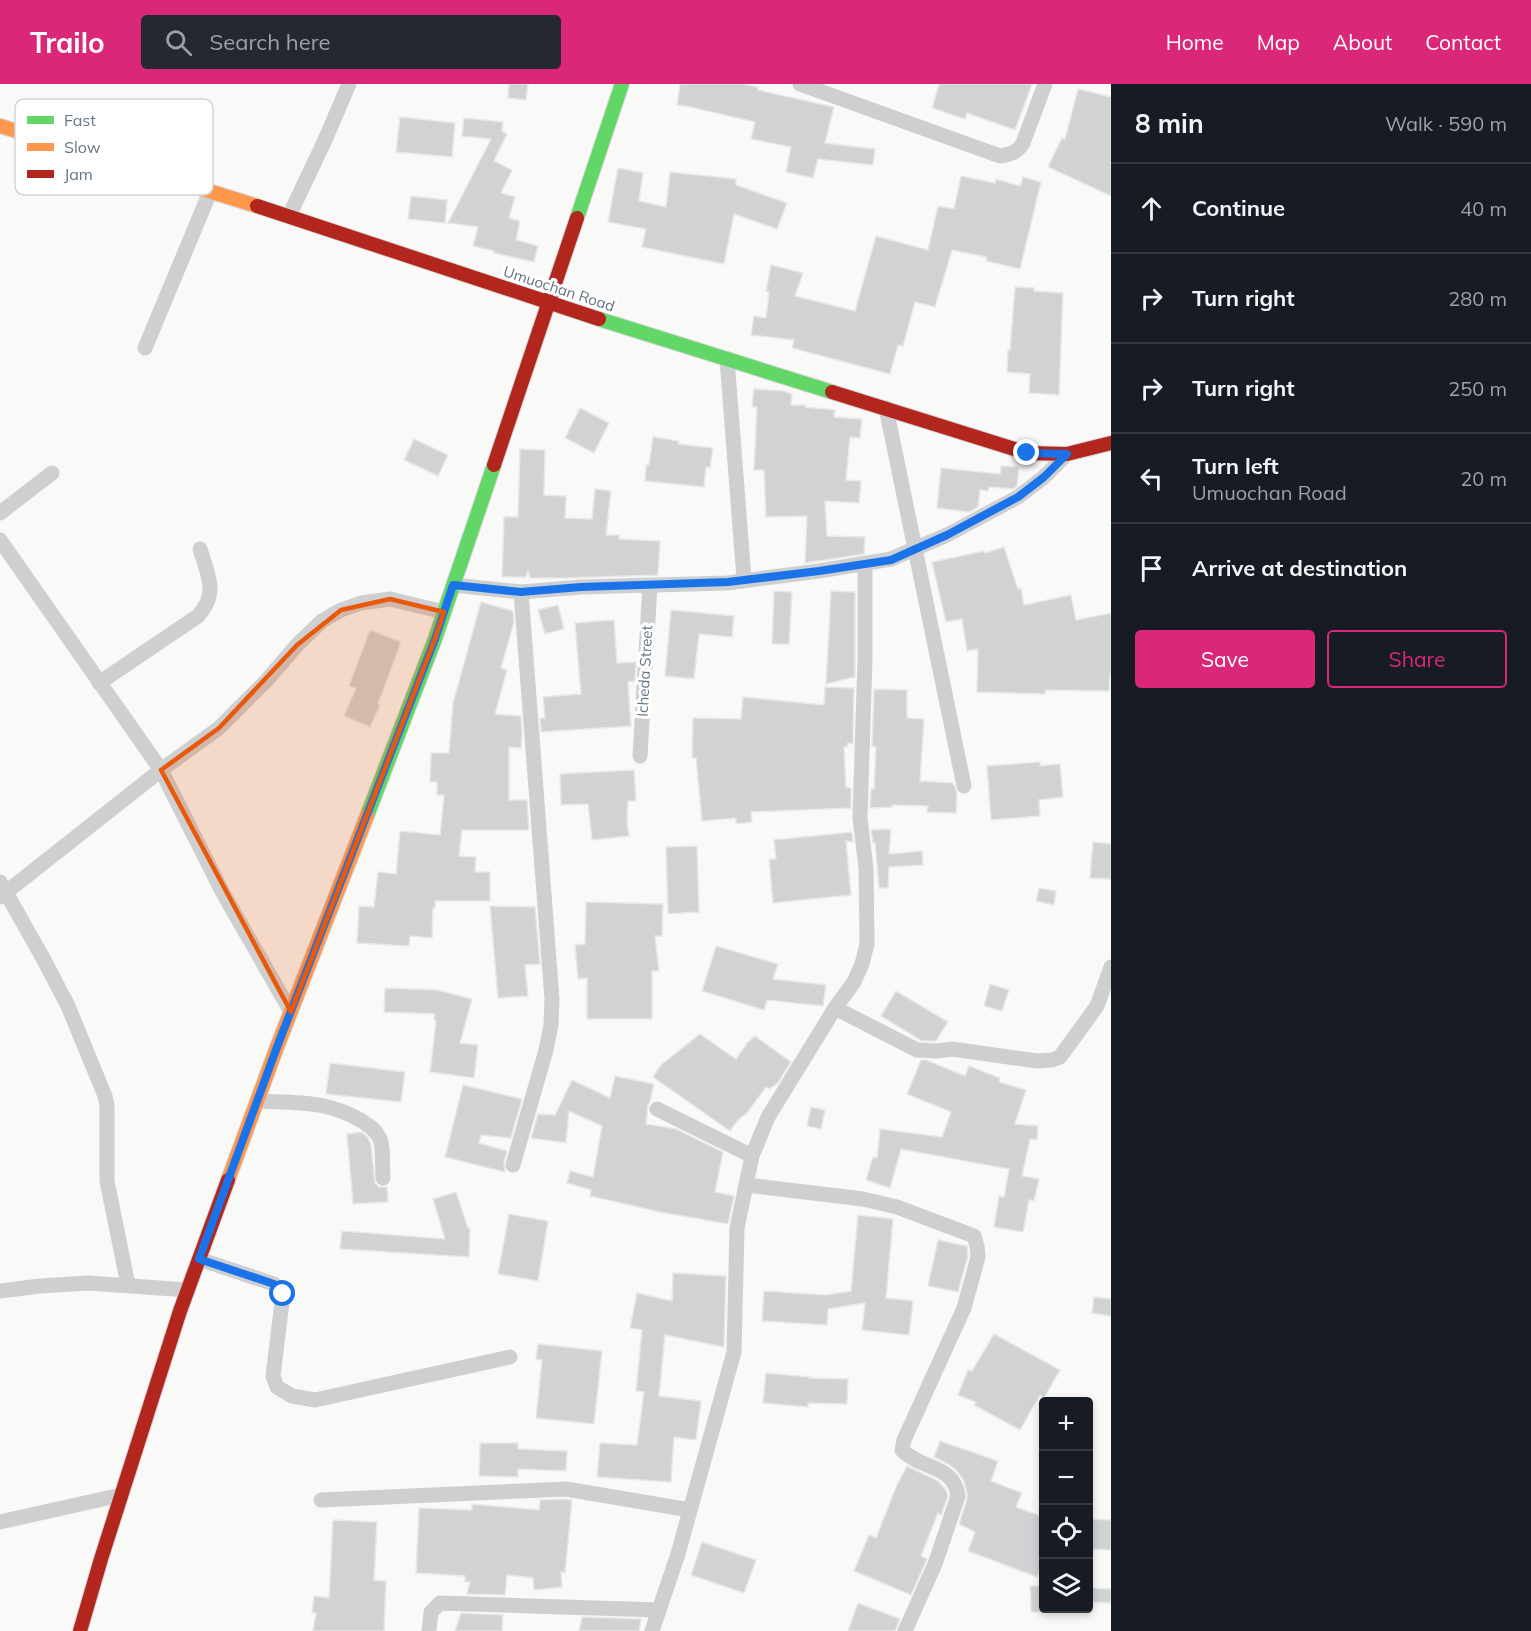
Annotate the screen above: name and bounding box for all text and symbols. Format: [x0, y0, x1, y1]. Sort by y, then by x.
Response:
search box [141, 15, 561, 69]
text: Trailo [30, 25, 105, 60]
icon: search [162, 26, 195, 59]
text: Search here [210, 28, 331, 56]
text: Home [1166, 29, 1224, 55]
text: Map [1257, 29, 1300, 55]
text: About [1333, 29, 1392, 55]
text: Contact [1425, 29, 1501, 55]
legend [15, 99, 213, 195]
text: 8 min [1135, 107, 1204, 140]
text: Fast [64, 110, 96, 130]
text: Walk · 590 m [1385, 111, 1507, 136]
text: Slow [64, 137, 101, 157]
text: Jam [64, 164, 93, 184]
icon: ahead [1135, 192, 1168, 225]
text: Continue [1192, 194, 1285, 222]
text: 40 m [1460, 196, 1507, 221]
street label: Umuochan Road [501, 262, 617, 315]
icon: right [1135, 282, 1168, 315]
text: Turn right [1192, 284, 1295, 312]
text: 280 m [1448, 286, 1507, 311]
icon: right [1135, 372, 1168, 405]
text: Turn right [1192, 374, 1295, 402]
text: 250 m [1448, 376, 1507, 401]
route end [1013, 439, 1039, 465]
text: Turn left [1192, 452, 1279, 480]
icon: left [1135, 462, 1168, 495]
text: 20 m [1460, 466, 1507, 491]
text: Umuochan Road [1192, 480, 1347, 505]
icon: arrive [1135, 552, 1168, 585]
text: Arrive at destination [1192, 554, 1407, 582]
street label: Icheda Street [633, 625, 656, 717]
button: Save [1135, 630, 1315, 688]
button: Share [1327, 630, 1507, 688]
route start [269, 1280, 295, 1306]
map controls [1039, 1397, 1093, 1613]
button: + [1039, 1397, 1093, 1451]
button: − [1039, 1451, 1093, 1505]
button: locate [1039, 1505, 1093, 1559]
button: layers [1039, 1559, 1093, 1613]

